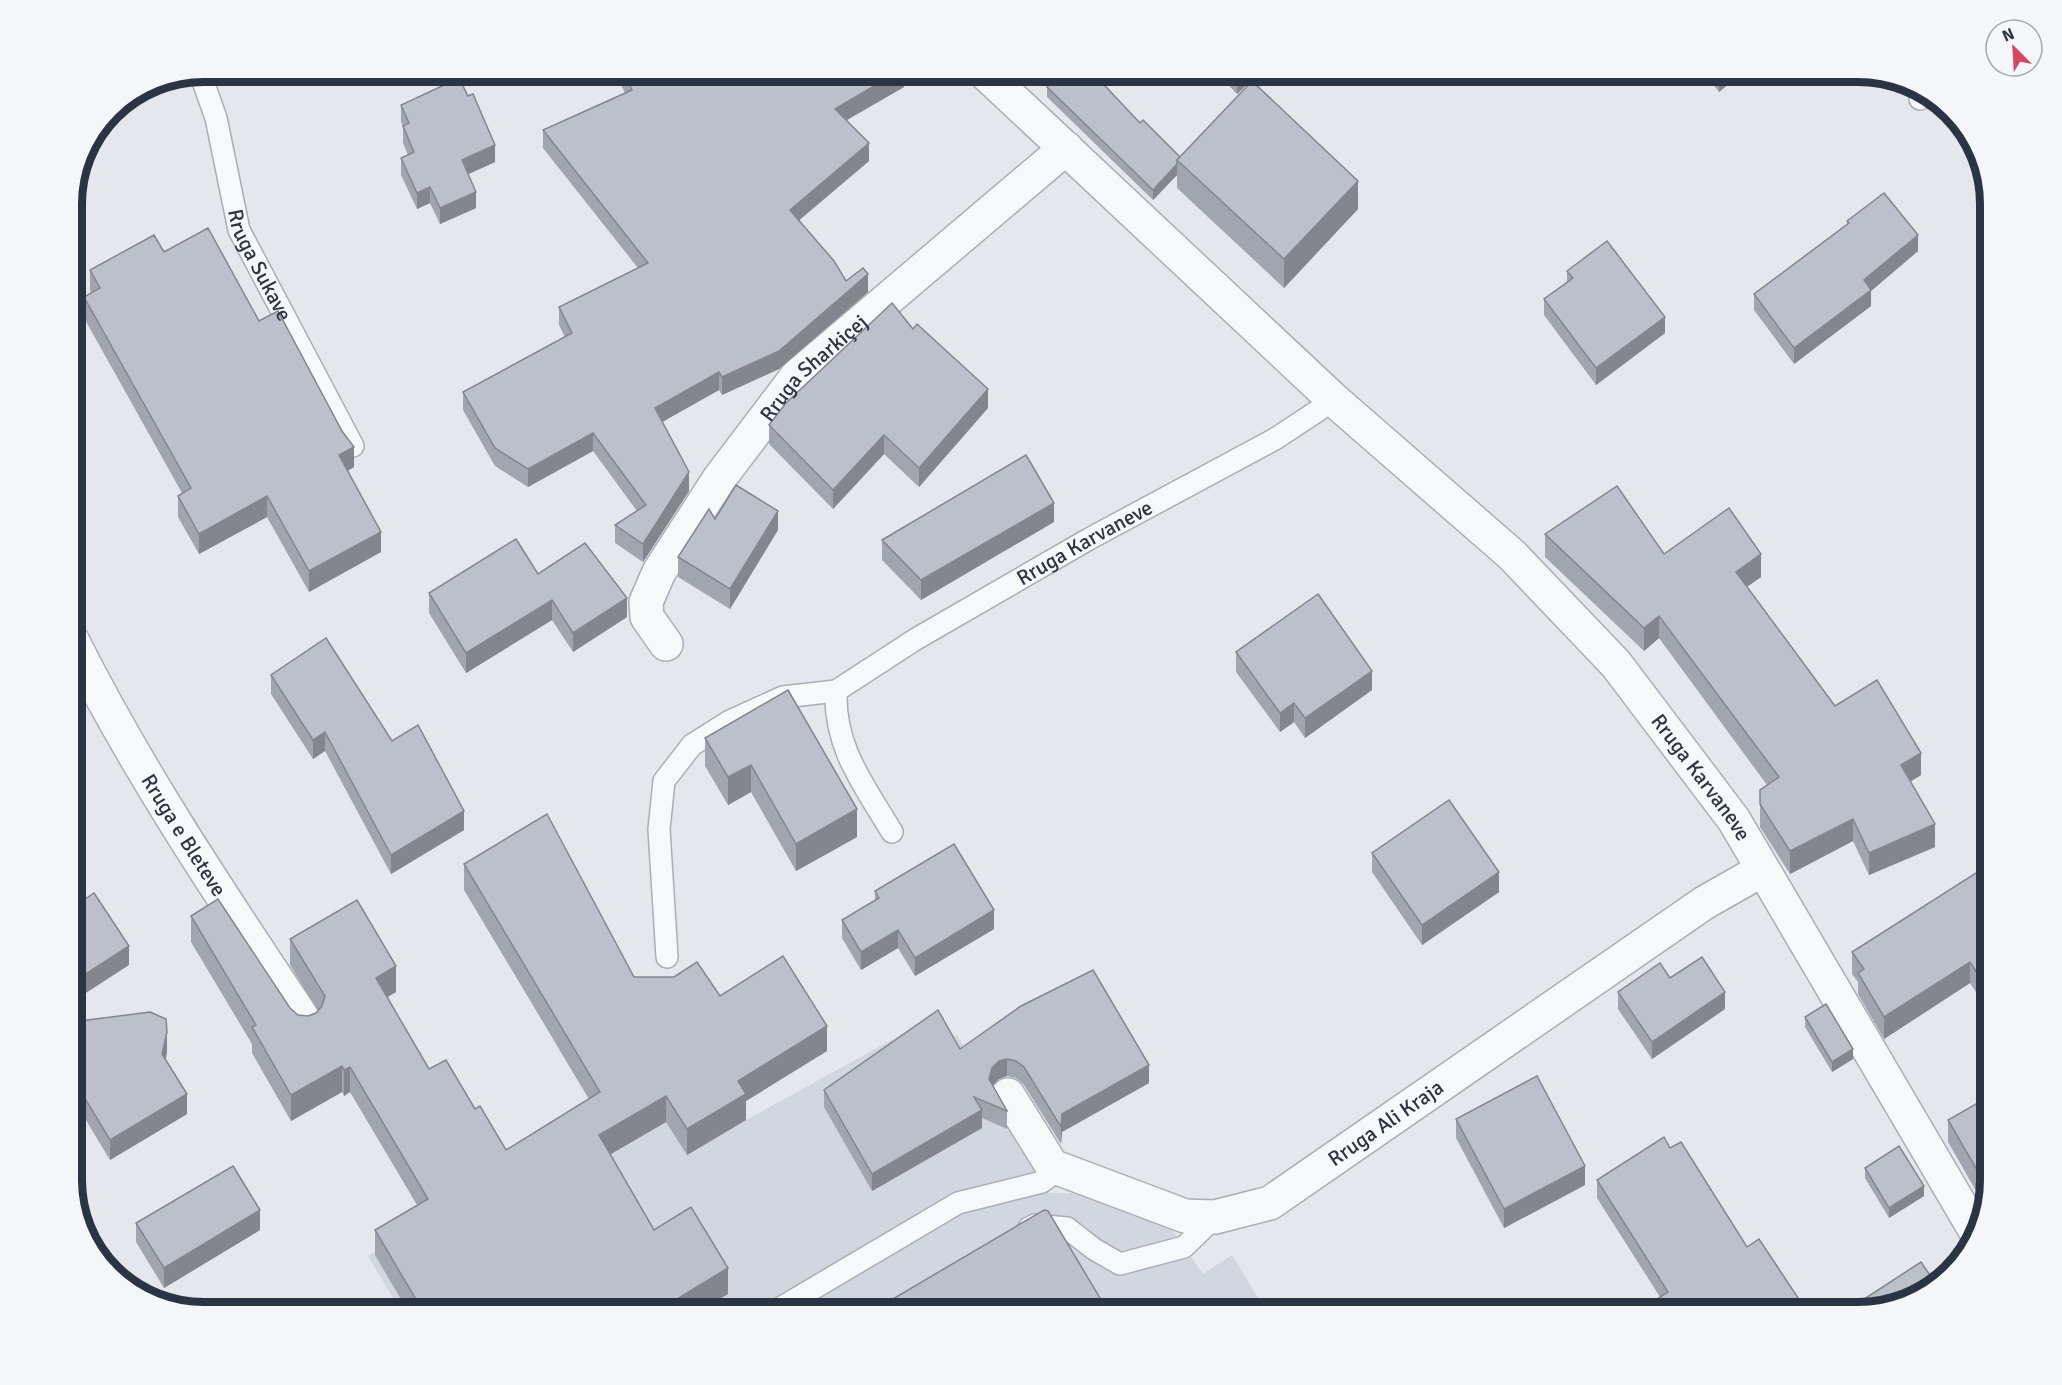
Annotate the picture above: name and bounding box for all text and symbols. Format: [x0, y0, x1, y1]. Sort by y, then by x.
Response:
north arrow [1984, 18, 2044, 78]
text: N [1999, 24, 2017, 47]
street label: Rruga Sukave [222, 207, 298, 325]
street label: Rruga Sharkiçej [754, 309, 873, 427]
street label: Rruga Karvaneve [1012, 494, 1157, 591]
street label: Rruga Karvaneve [1645, 709, 1756, 845]
street label: Rruga e Bleteve [136, 769, 232, 901]
street label: Rruga Ali Kraja [1323, 1074, 1448, 1172]

